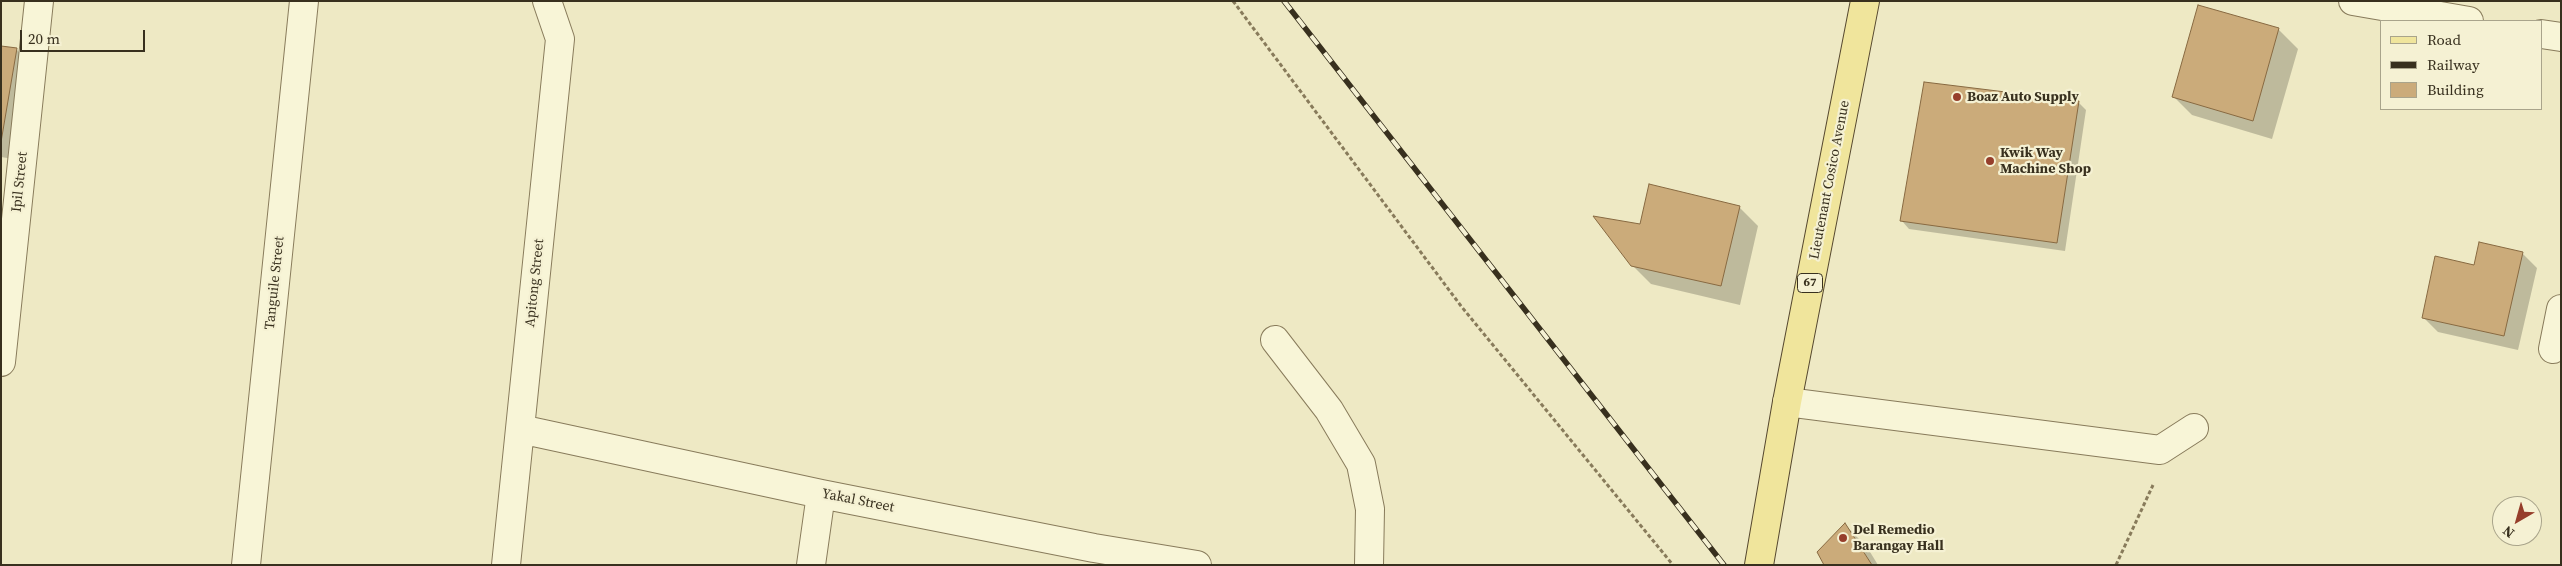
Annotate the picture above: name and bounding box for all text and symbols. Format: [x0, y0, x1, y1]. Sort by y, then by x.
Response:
scale bar [22, 20, 148, 52]
legend [2380, 20, 2542, 110]
text: 20 m [28, 28, 60, 49]
text: Road [2427, 29, 2461, 50]
text: Railway [2427, 54, 2480, 75]
text: Building [2427, 79, 2484, 100]
place label: Boaz Auto Supply [1967, 89, 2079, 105]
marker: Boaz Auto Supply [1951, 91, 1963, 103]
street label: Lieutenant Cosico Avenue [1806, 99, 1854, 261]
place label: Kwik Way Machine Shop [2000, 145, 2091, 178]
street label: Ipil Street [8, 151, 32, 213]
marker: Kwik Way Machine Shop [1984, 155, 1996, 167]
street label: Tanguile Street [262, 235, 288, 331]
street label: Apitong Street [522, 238, 548, 328]
road number: 67 [1798, 274, 1822, 292]
street label: Yakal Street [820, 486, 896, 516]
north arrow [2492, 496, 2542, 546]
text: N [2498, 521, 2519, 543]
place label: Del Remedio Barangay Hall [1853, 522, 1944, 554]
marker: Del Remedio Barangay Hall [1837, 532, 1849, 544]

